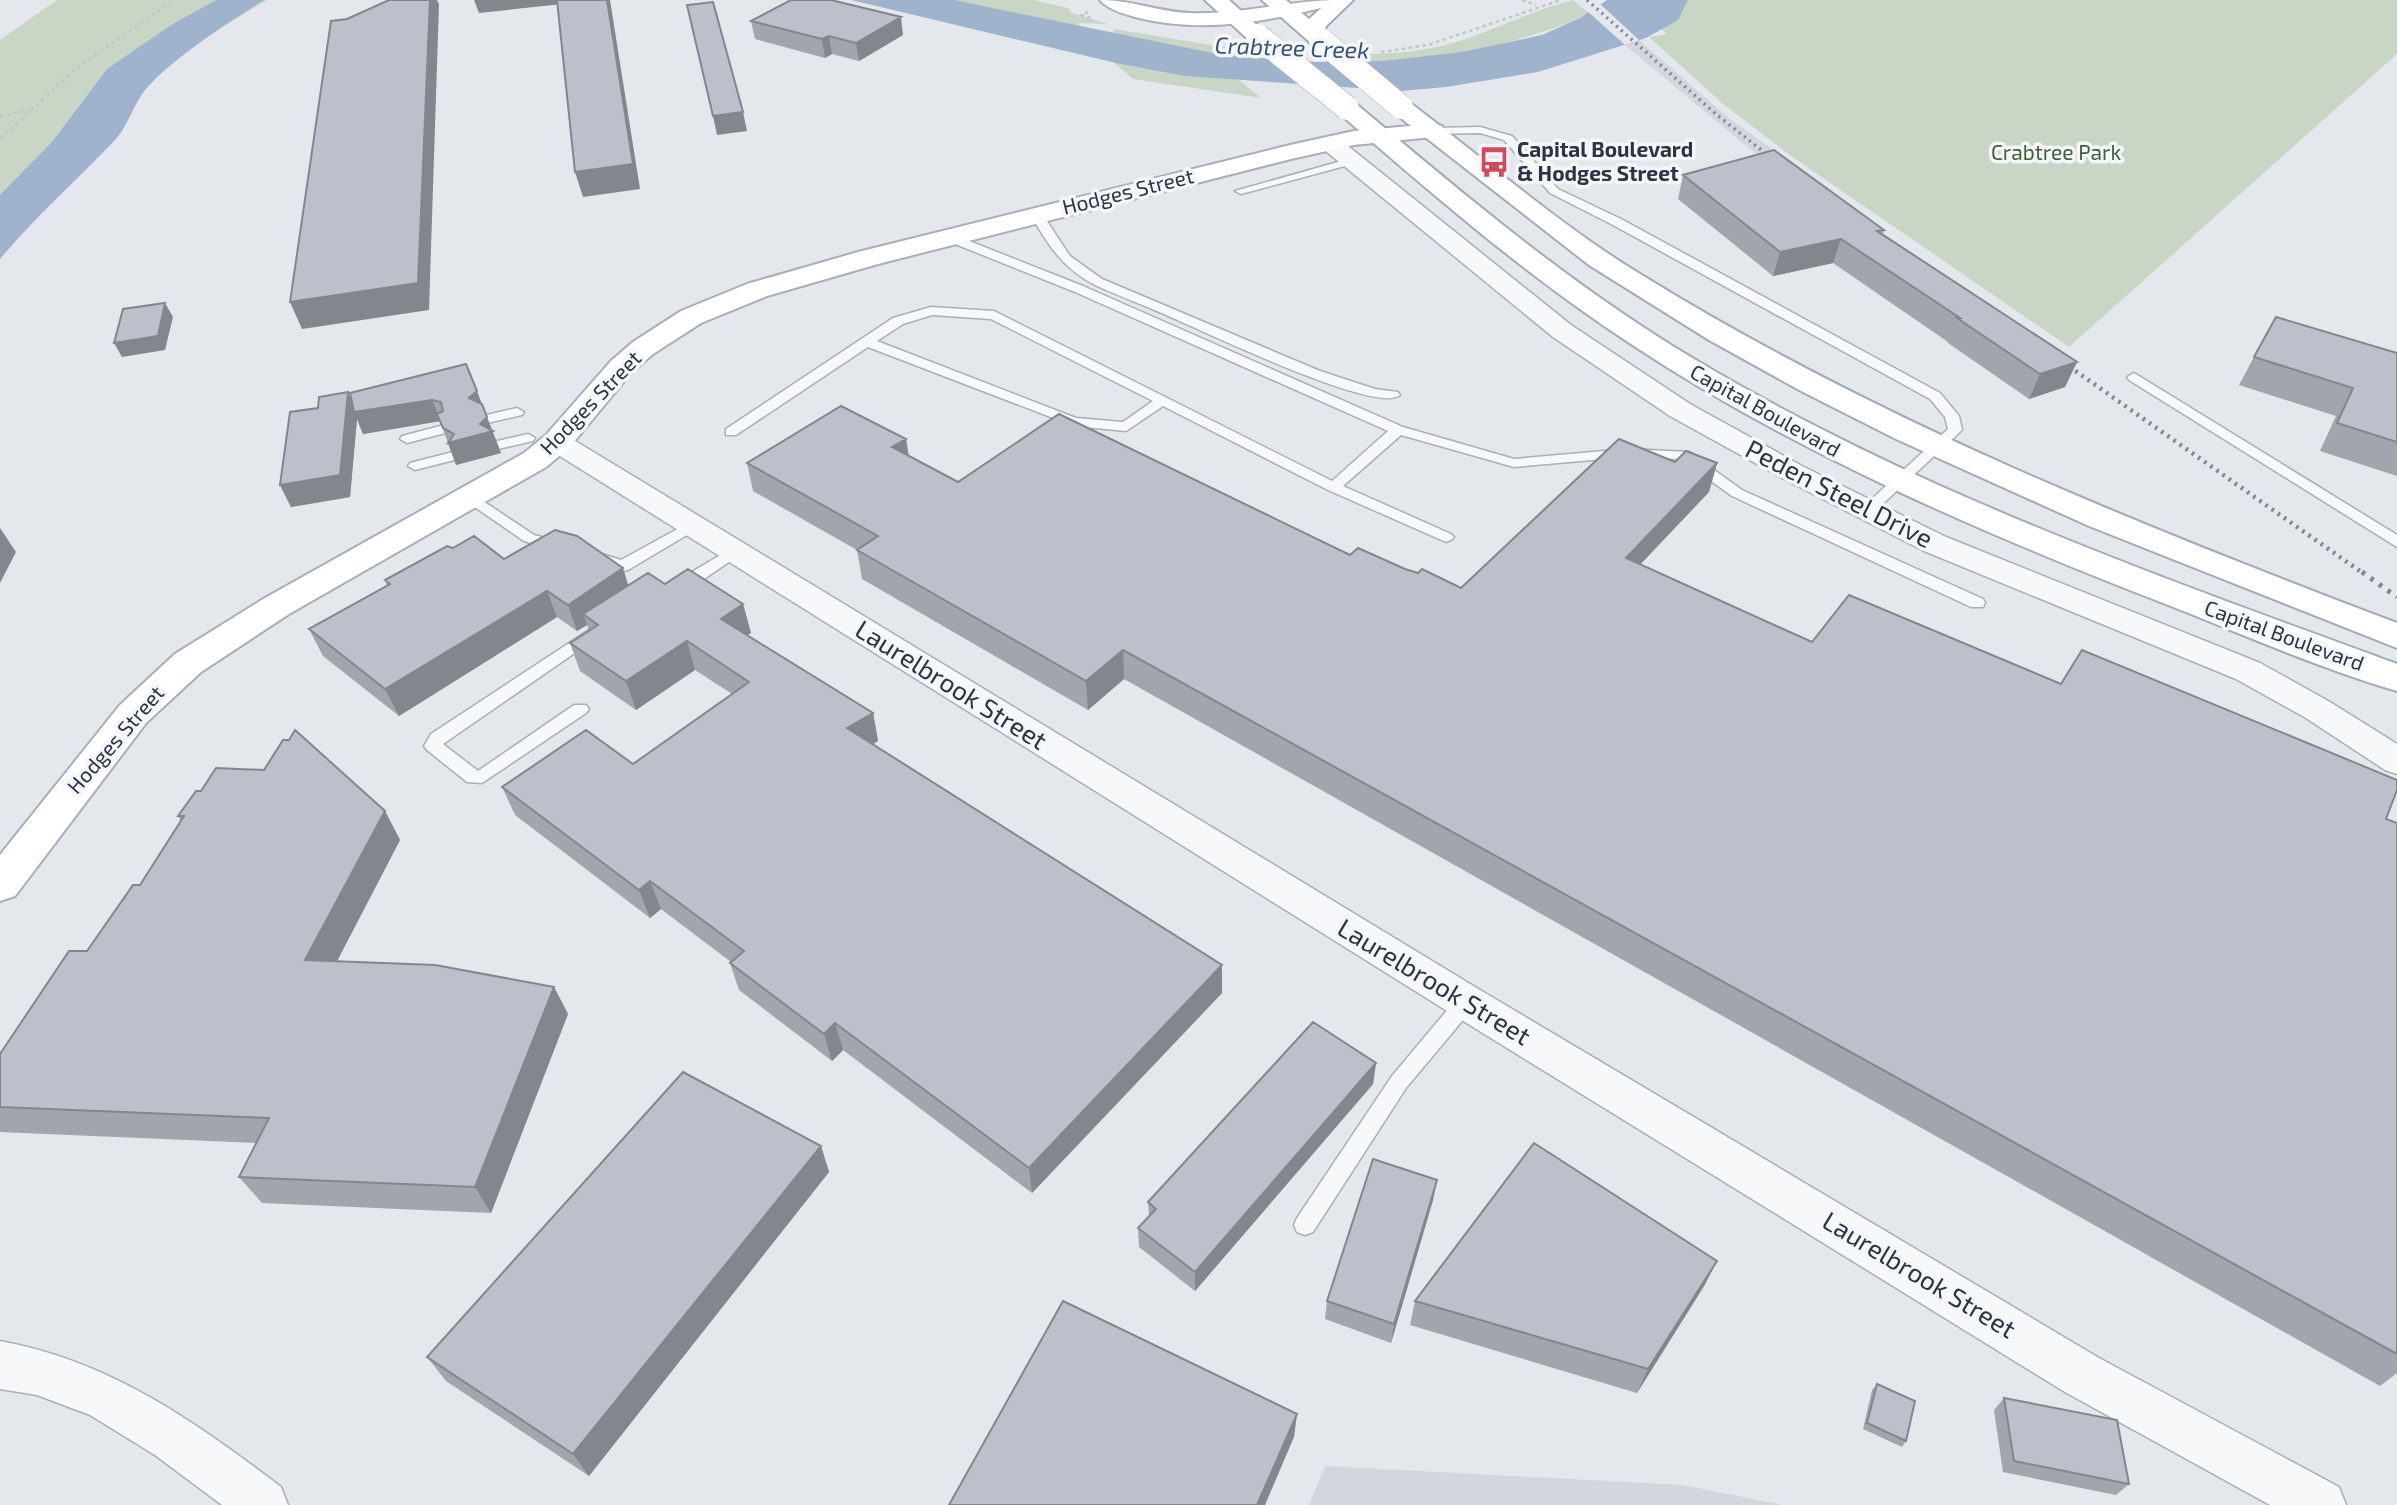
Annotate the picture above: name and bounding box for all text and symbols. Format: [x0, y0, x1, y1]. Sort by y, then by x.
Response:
water label: Crabtree Creek [1214, 30, 1370, 64]
place label: Capital Boulevard & Hodges Street [1517, 136, 1693, 185]
park label: Crabtree Park [1991, 139, 2121, 164]
bus stop icon: Capital Boulevard & Hodges Street [1477, 145, 1511, 179]
street label: Hodges Street [1059, 162, 1196, 219]
street label: Hodges Street [534, 345, 646, 459]
street label: Capital Boulevard [1686, 358, 1845, 461]
street label: Peden Steel Drive [1741, 432, 1938, 553]
street label: Capital Boulevard [2201, 594, 2368, 675]
street label: Laurelbrook Street [850, 612, 1053, 755]
street label: Hodges Street [61, 680, 168, 798]
street label: Laurelbrook Street [1333, 911, 1537, 1051]
street label: Laurelbrook Street [1818, 1204, 2022, 1344]

